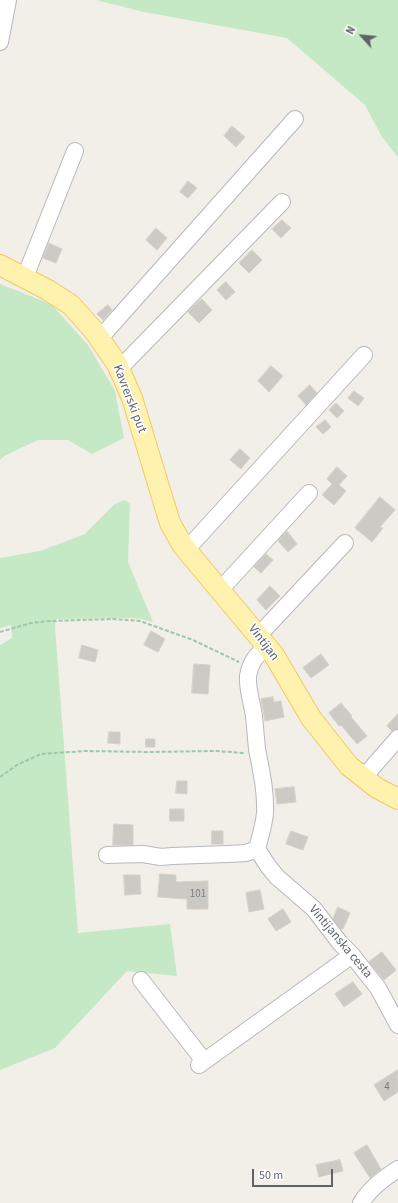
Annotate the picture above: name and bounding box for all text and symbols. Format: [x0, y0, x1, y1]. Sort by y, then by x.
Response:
north arrow [342, 16, 382, 56]
text: N [343, 24, 359, 37]
street label: Kavrerski put [109, 363, 149, 435]
street label: Vintijan [244, 622, 282, 664]
house number: 101 [190, 888, 206, 902]
street label: Vintijanska cesta [305, 902, 375, 982]
house number: 4 [384, 1081, 390, 1095]
scale bar [254, 1161, 335, 1187]
text: 50 m [259, 1167, 283, 1184]

